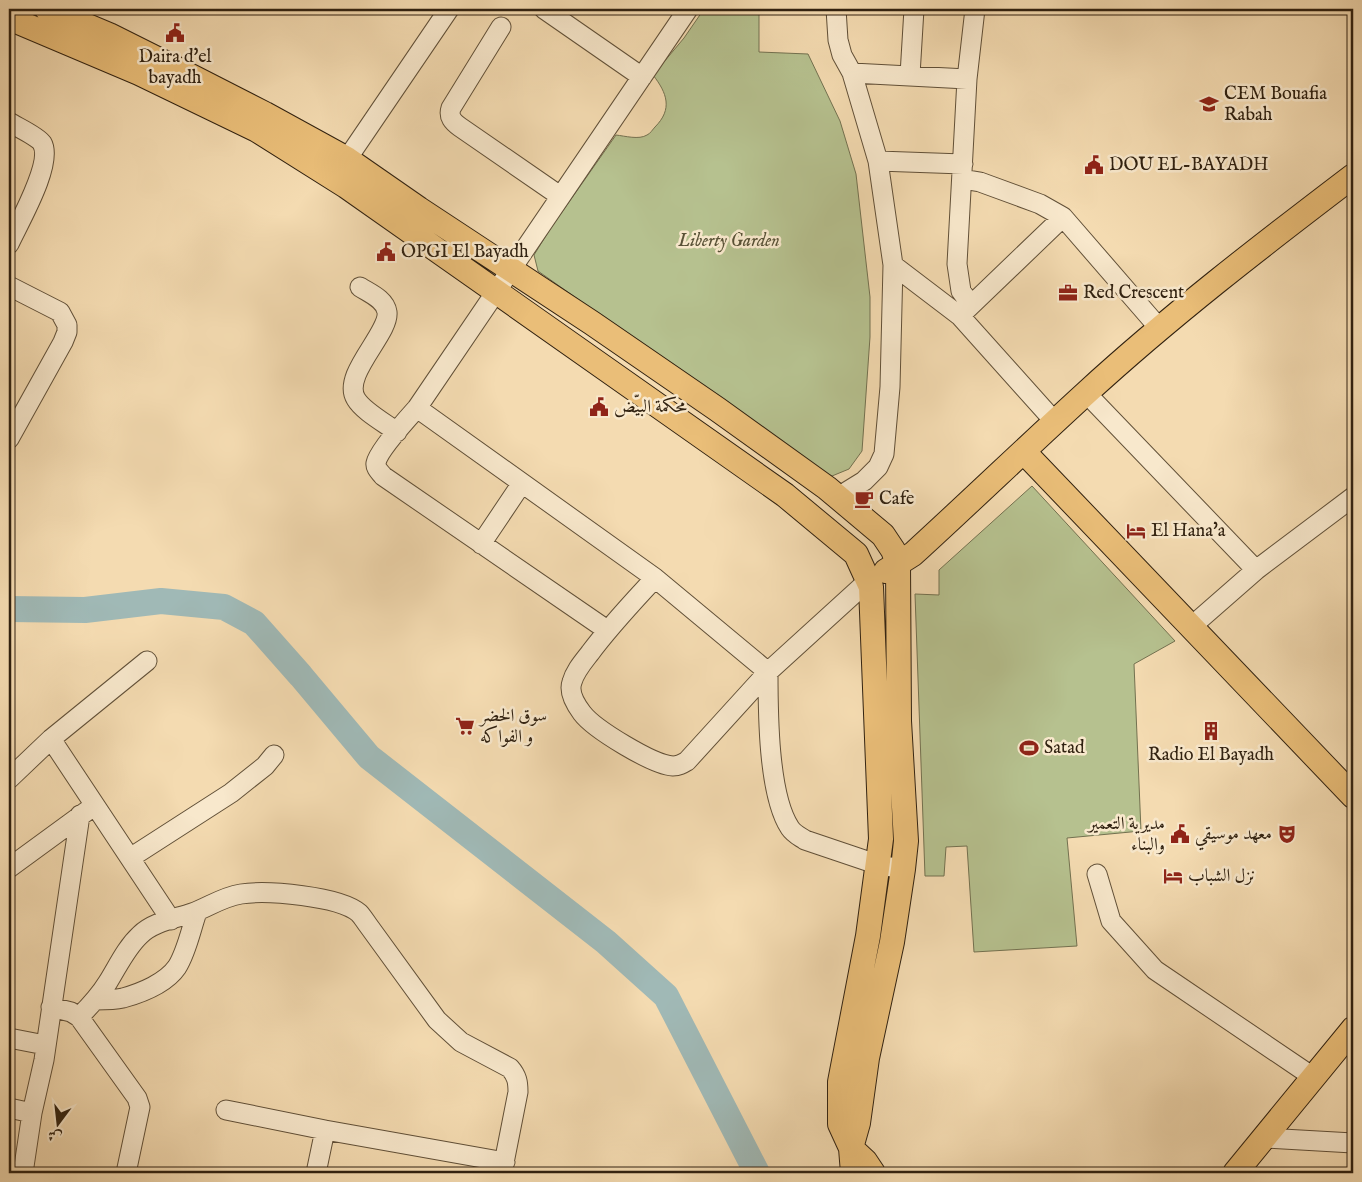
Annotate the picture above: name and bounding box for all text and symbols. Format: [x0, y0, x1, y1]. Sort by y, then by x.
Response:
public building icon: Daira d'el bayadh [164, 22, 186, 44]
place label: Daira d'el bayadh [139, 46, 211, 90]
place label: CEM Bouafia Rabah [1224, 83, 1327, 127]
school or university icon: CEM Bouafia Rabah [1198, 93, 1220, 115]
public building icon: DOU EL-BAYADH [1083, 154, 1105, 176]
place label: DOU EL-BAYADH [1109, 154, 1269, 177]
park label: Liberty Garden [677, 230, 780, 253]
public building icon: OPGI El Bayadh [375, 241, 397, 263]
place label: OPGI El Bayadh [401, 241, 529, 264]
office icon: Red Crescent [1057, 282, 1079, 304]
place label: Red Crescent [1083, 282, 1184, 305]
place label: محكمة البيّض [614, 394, 687, 419]
public building icon: محكمة البيّض [588, 396, 610, 418]
cafe icon: Cafe [853, 488, 875, 510]
place label: Cafe [879, 488, 914, 511]
hotel icon: El Hana'a [1125, 520, 1147, 542]
place label: El Hana'a [1151, 520, 1226, 543]
place label: سوق الخضر و الفواكه [478, 705, 547, 749]
supermarket icon: سوق الخضر و الفواكه [454, 715, 476, 737]
building icon: Radio El Bayadh [1200, 720, 1222, 742]
sports icon: Satad [1018, 737, 1040, 759]
place label: Satad [1044, 737, 1085, 760]
place label: Radio El Bayadh [1148, 744, 1274, 767]
place label: مديرية التعمير والبناء [1086, 813, 1165, 857]
public building icon: مديرية التعمير والبناء [1169, 823, 1191, 845]
place label: معهد موسيقي [1195, 823, 1272, 851]
theatre icon: معهد موسيقي [1276, 823, 1298, 845]
hotel icon: نزل الشباب [1162, 865, 1184, 887]
place label: نزل الشباب [1188, 865, 1255, 888]
north arrow [32, 1100, 82, 1150]
text: ش [46, 1125, 64, 1146]

